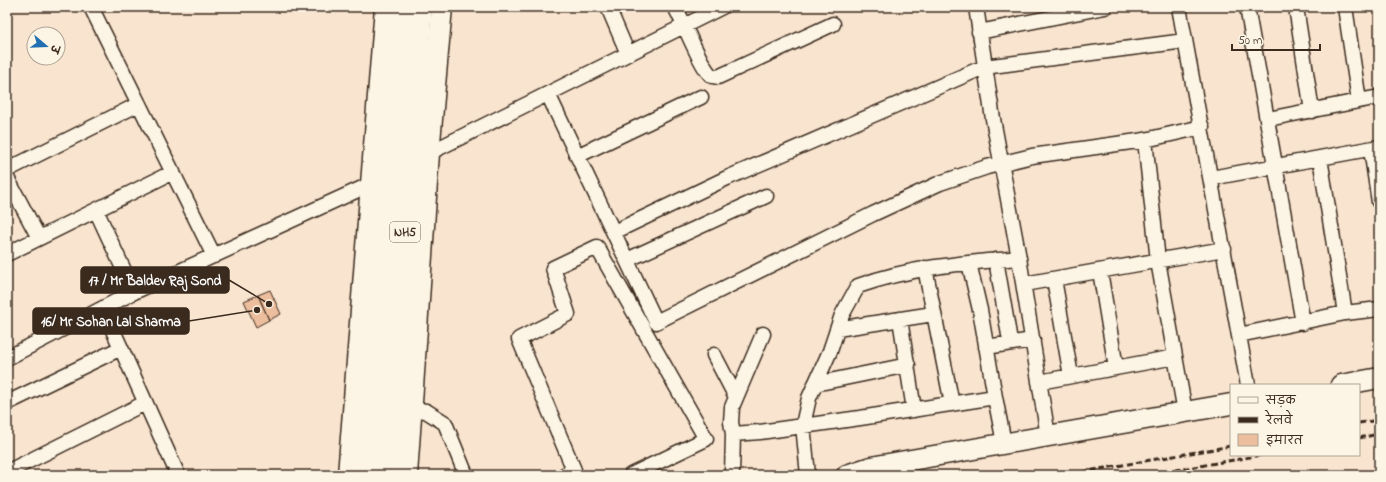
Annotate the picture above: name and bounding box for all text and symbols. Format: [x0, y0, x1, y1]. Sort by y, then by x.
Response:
north arrow [26, 26, 66, 66]
scale bar [1232, 26, 1320, 52]
text: 50 m [1238, 32, 1262, 50]
text: उ [45, 42, 64, 57]
road number: NH5 [390, 222, 420, 242]
callout: 17 / Mr Baldev Raj Sond [81, 267, 229, 293]
text: 17 / Mr Baldev Raj Sond [89, 271, 222, 292]
callout: 16/ Mr Sohan Lal Sharma [33, 308, 189, 334]
text: 16/ Mr Sohan Lal Sharma [41, 312, 181, 333]
legend [1230, 384, 1360, 456]
text: सड़क [1265, 392, 1297, 410]
text: रेलवे [1264, 409, 1293, 430]
text: इमारत [1266, 432, 1304, 450]

